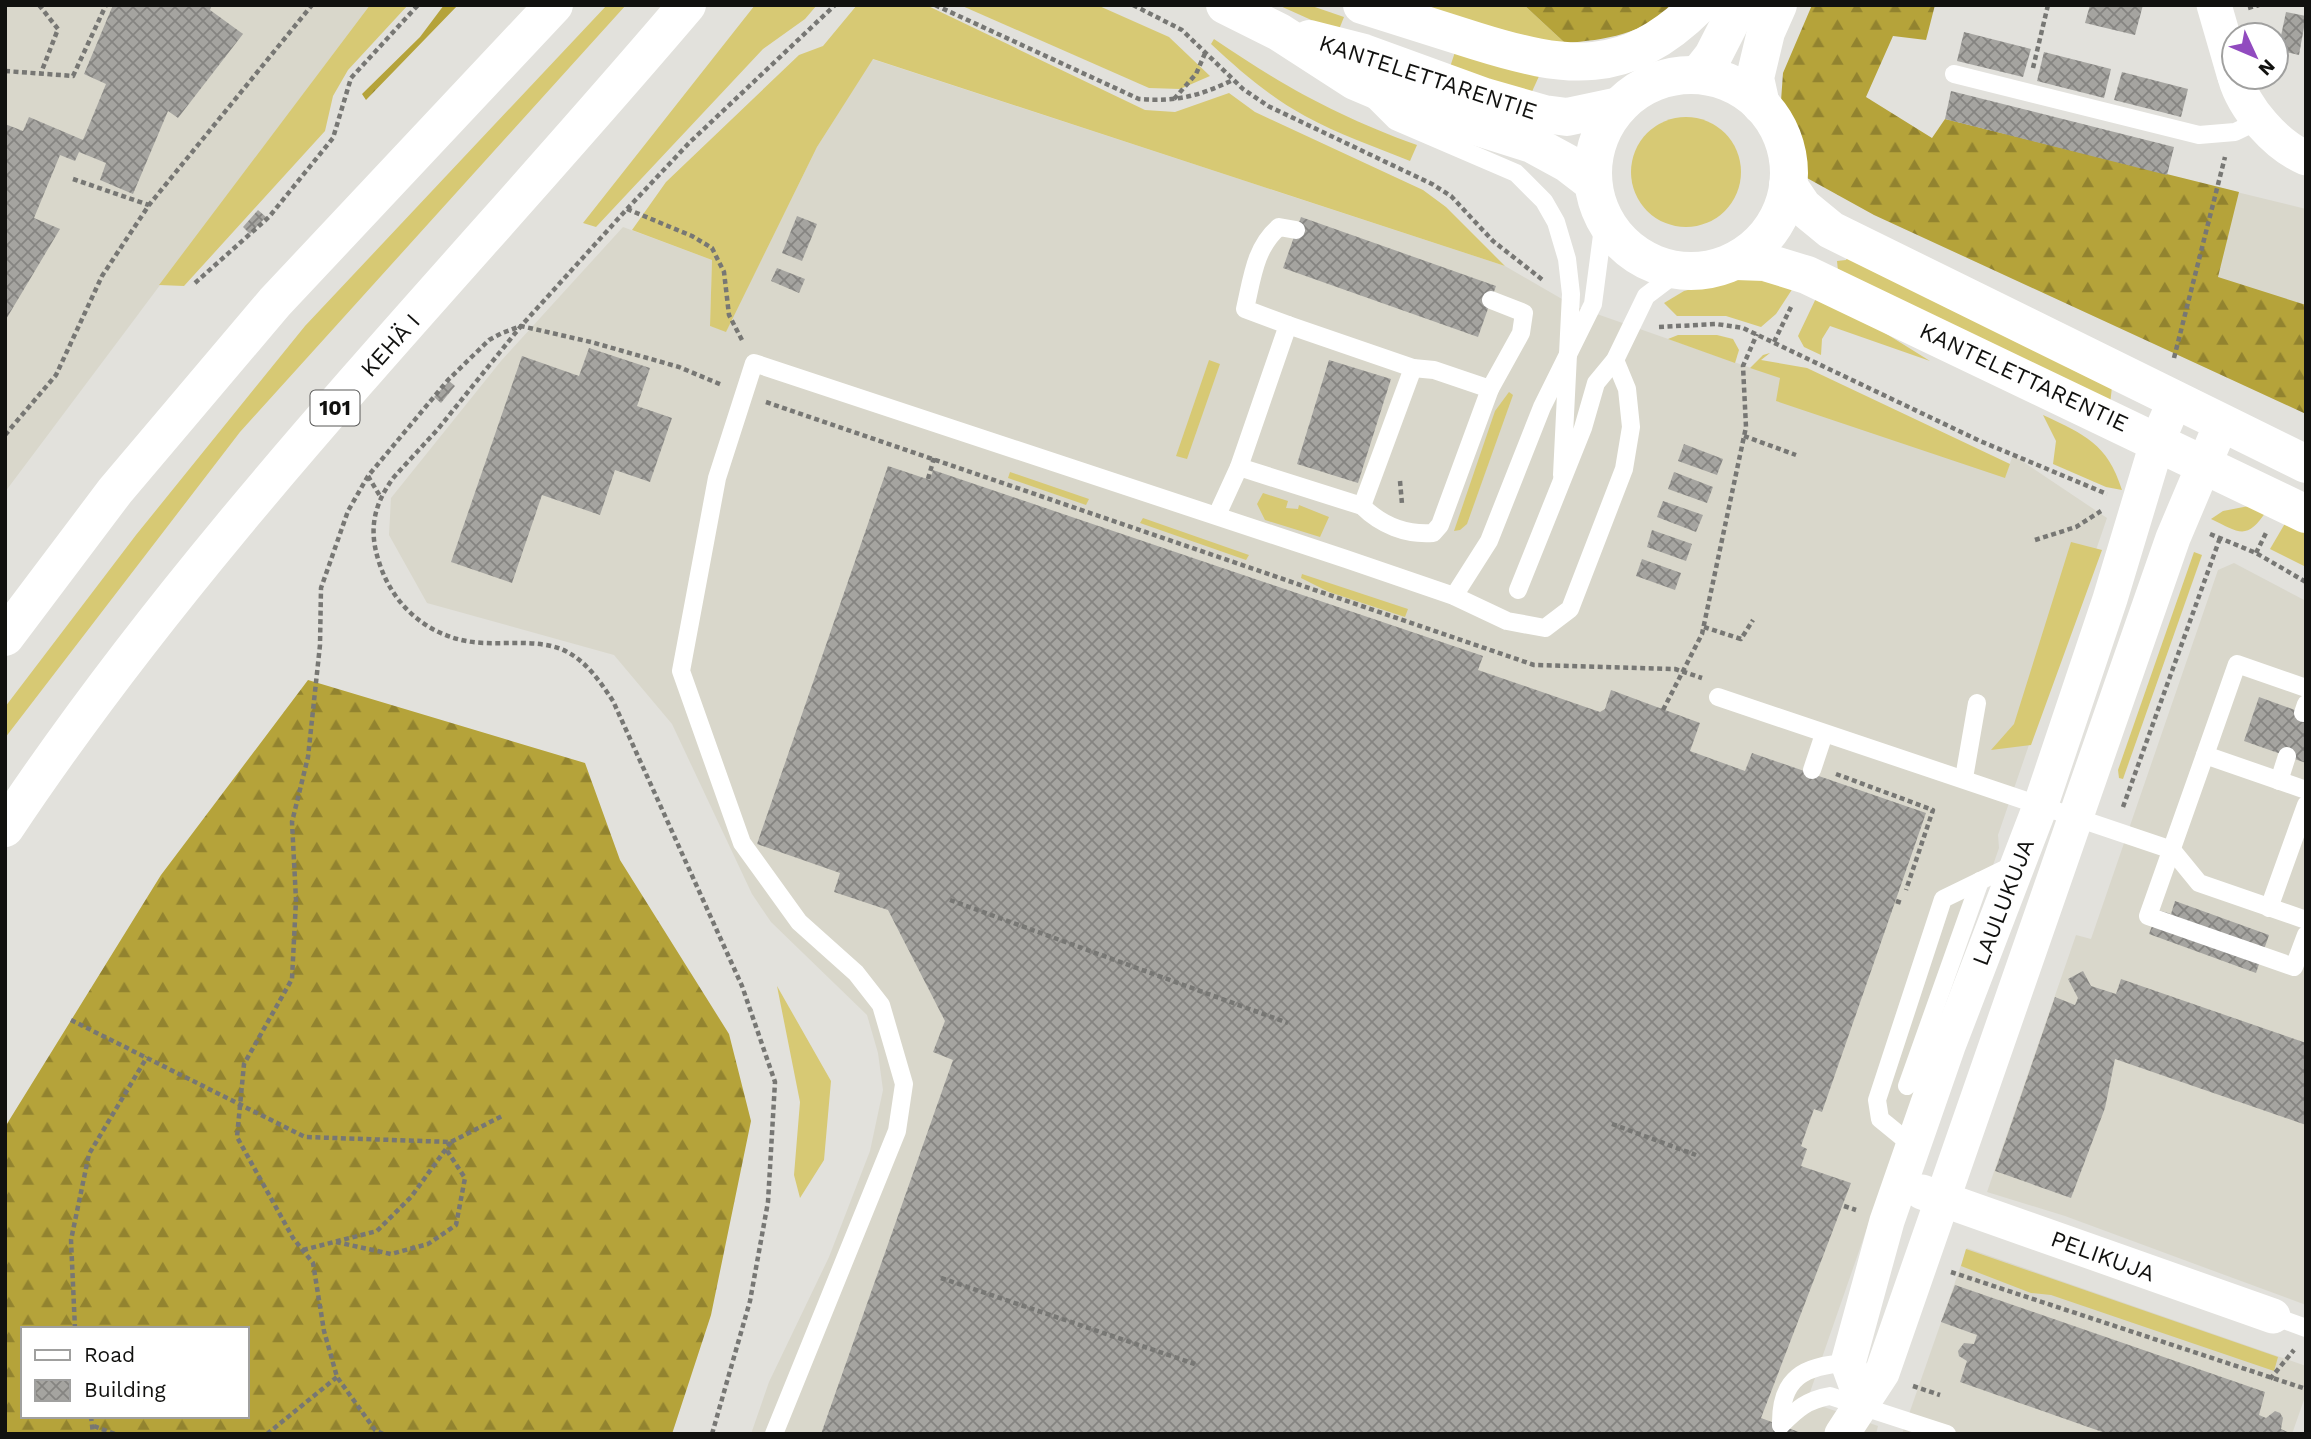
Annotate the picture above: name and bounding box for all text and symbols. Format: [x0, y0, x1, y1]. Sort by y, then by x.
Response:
north arrow [2220, 21, 2290, 91]
street label: KANTELETTARENTIE [1316, 30, 1540, 125]
text: N [2254, 54, 2280, 81]
street label: KEHÄ I [355, 308, 426, 382]
street label: KANTELETTARENTIE [1915, 317, 2132, 438]
road number: 101 [310, 390, 360, 426]
street label: LAULUKUJA [1967, 835, 2040, 969]
street label: PELIKUJA [2047, 1225, 2158, 1288]
legend [21, 1327, 248, 1418]
text: Road [84, 1342, 135, 1367]
text: Building [84, 1377, 166, 1402]

